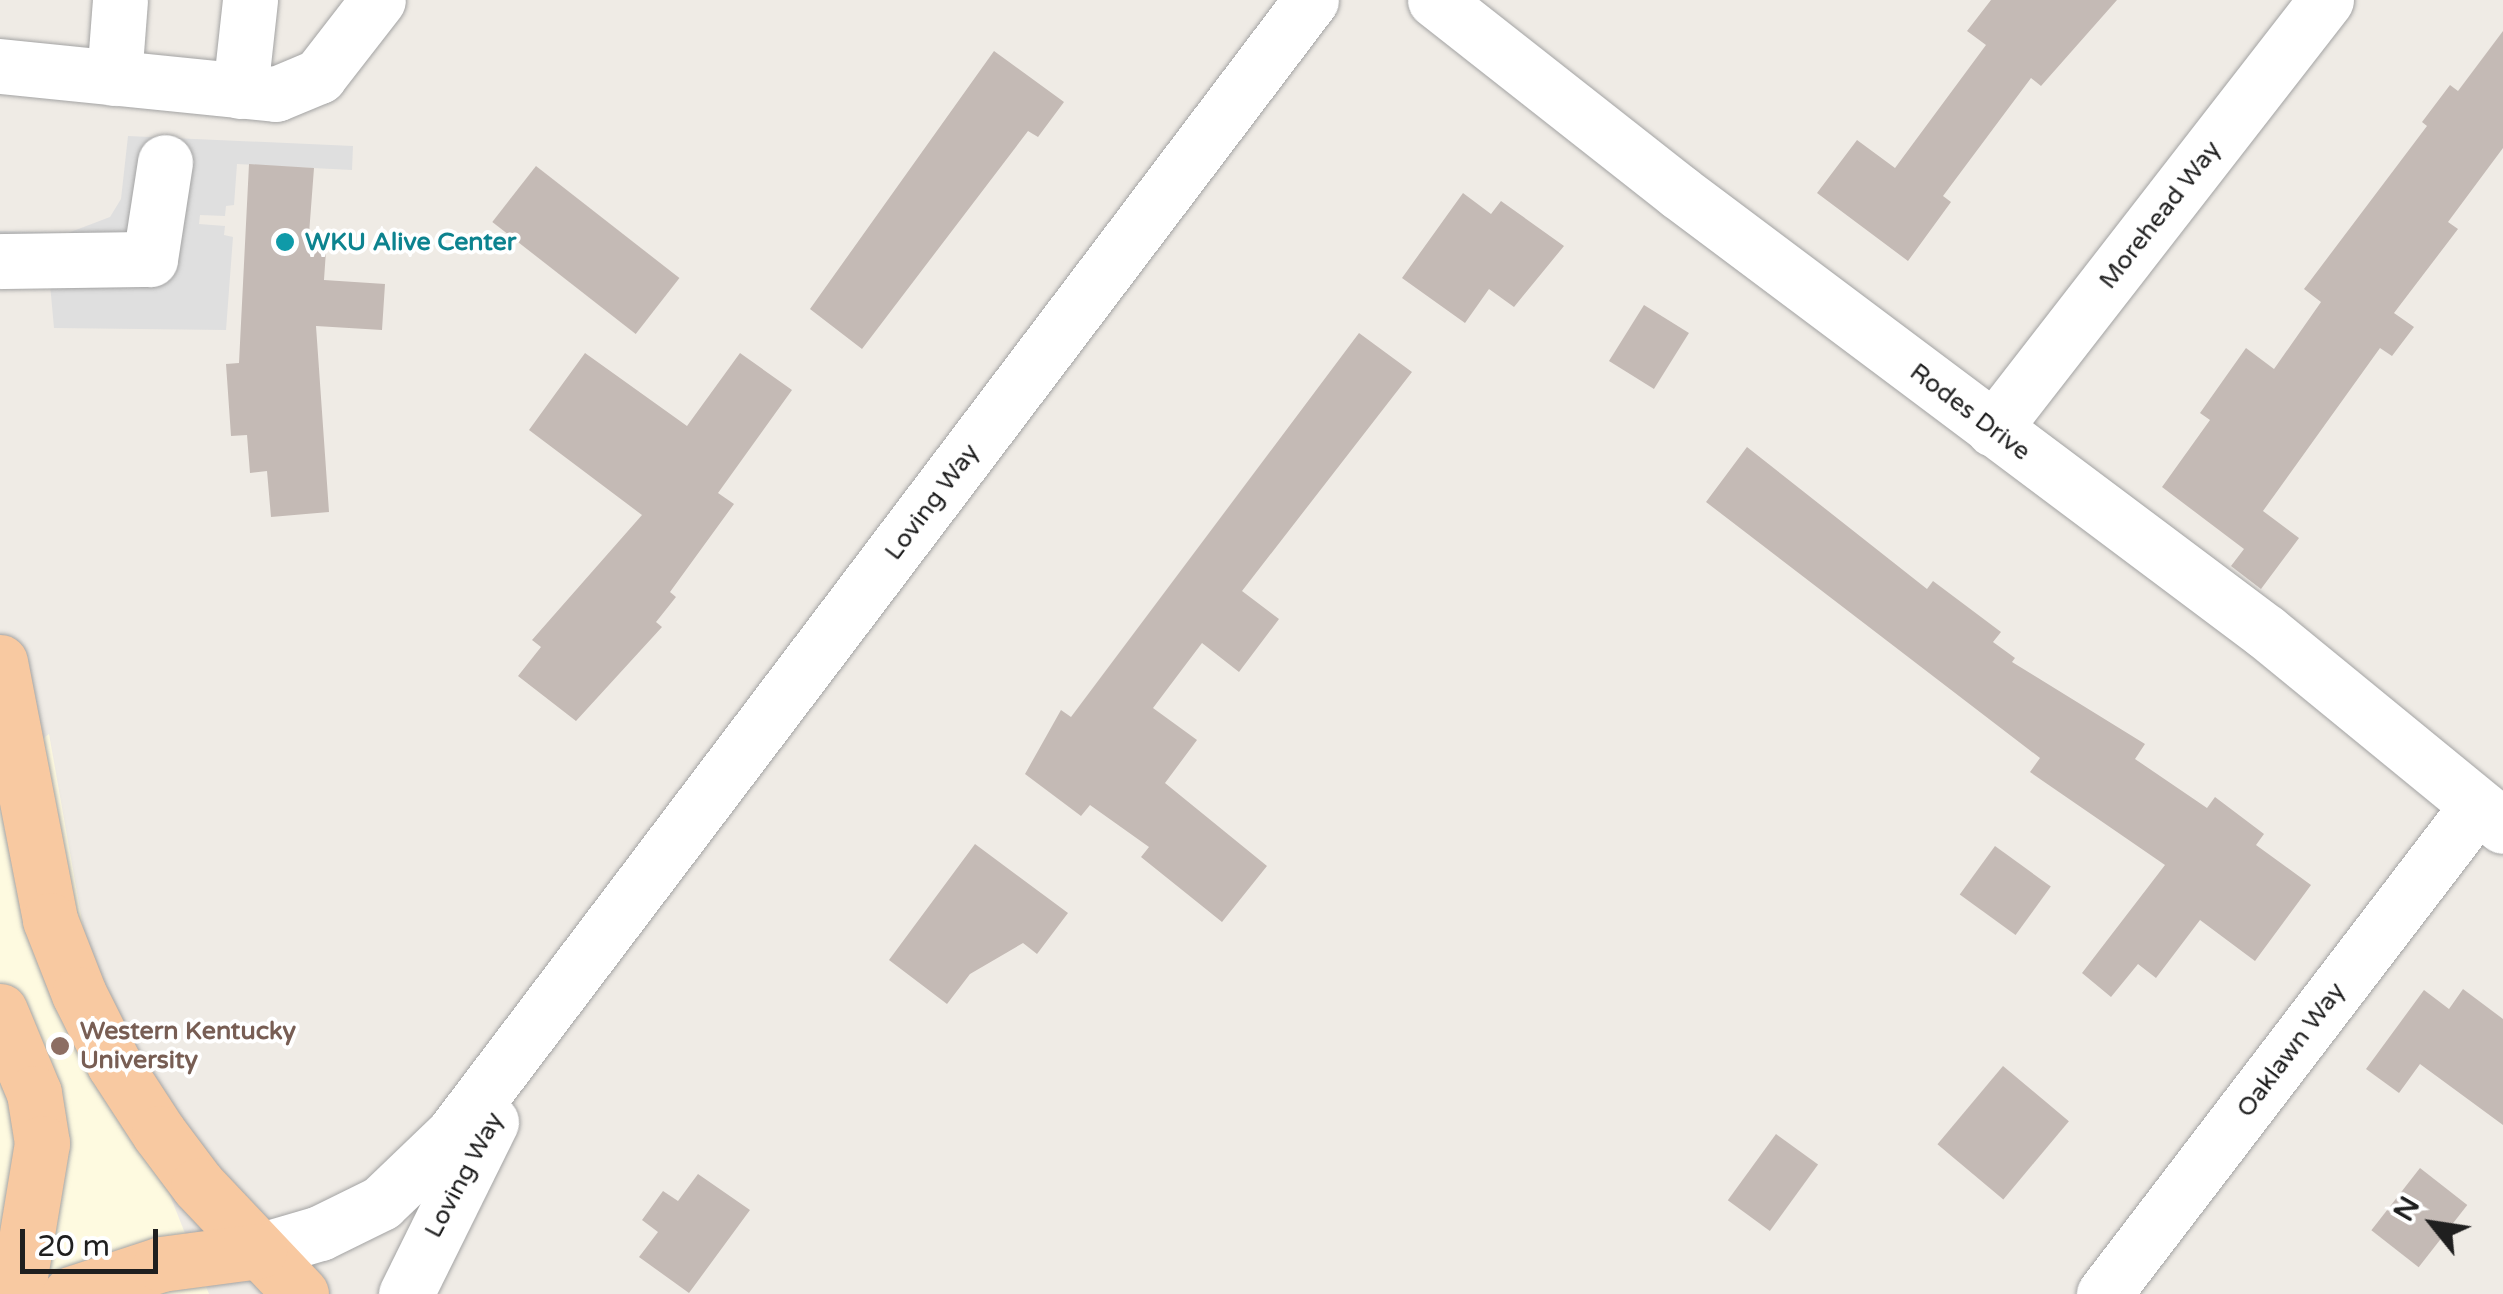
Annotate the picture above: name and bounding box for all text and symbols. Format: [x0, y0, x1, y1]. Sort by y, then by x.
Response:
street label: Morehead Way [2093, 135, 2227, 295]
place label: WKU Alive Center [305, 227, 516, 257]
marker: WKU Alive Center [274, 231, 296, 253]
street label: Rodes Drive [1904, 357, 2036, 467]
street label: Loving Way [879, 438, 985, 566]
street label: Oaklawn Way [2231, 977, 2351, 1123]
place label: Western Kentucky University [80, 1017, 296, 1076]
marker: Western Kentucky University [49, 1035, 71, 1057]
street label: Loving Way [418, 1107, 510, 1243]
north arrow [2383, 1174, 2483, 1274]
text: N [2387, 1191, 2427, 1227]
scale bar [25, 1209, 162, 1271]
text: 20 m [37, 1228, 110, 1265]

